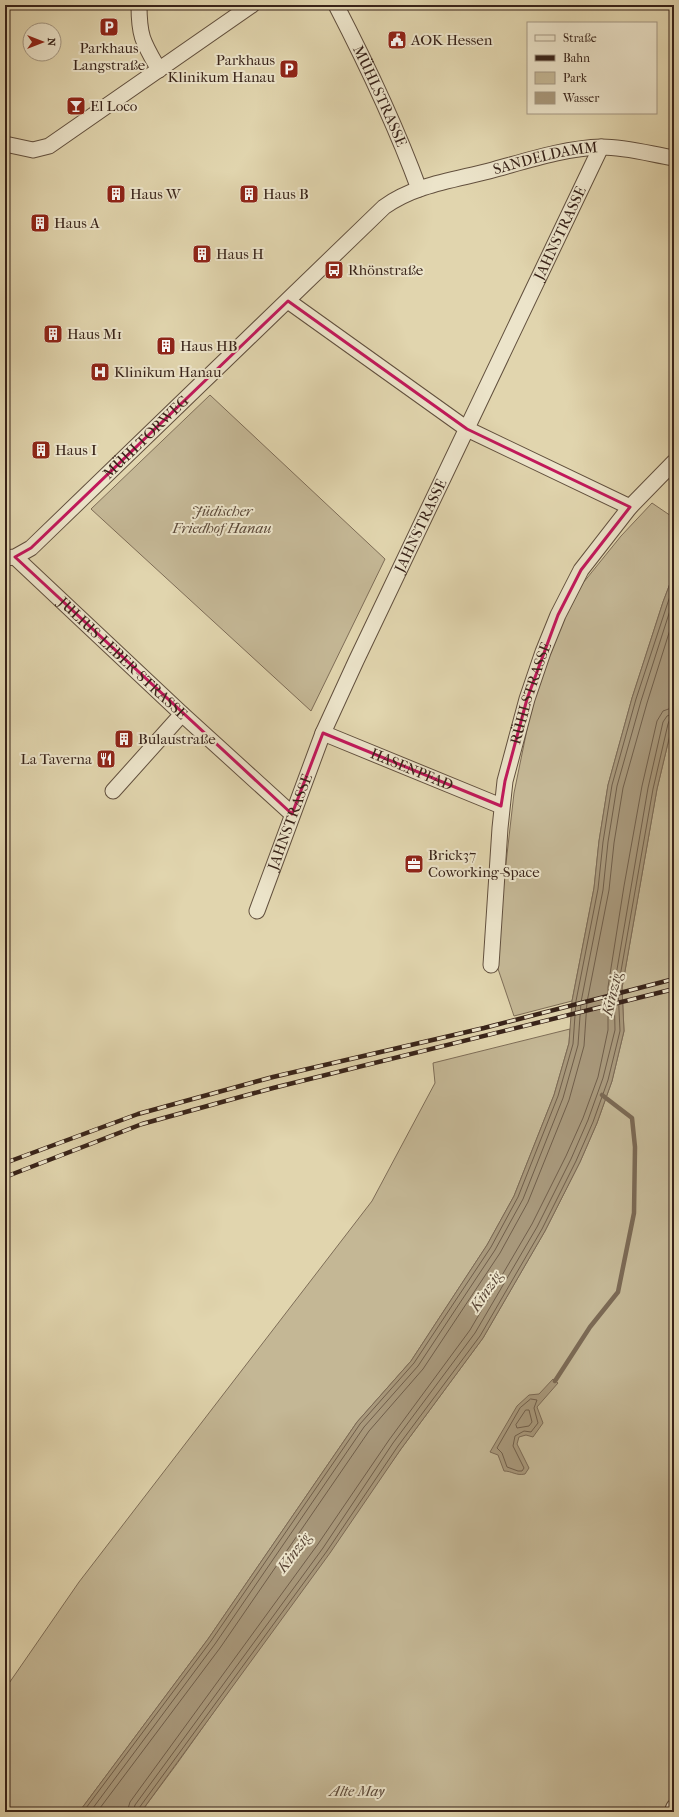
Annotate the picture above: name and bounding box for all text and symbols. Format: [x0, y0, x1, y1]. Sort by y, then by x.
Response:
parking icon: Parkhaus Langstraße [98, 16, 120, 38]
north arrow [22, 22, 62, 62]
legend [527, 22, 657, 114]
public building icon: AOK Hessen [386, 29, 408, 51]
place label: AOK Hessen [410, 31, 493, 49]
text: Straße [563, 31, 597, 45]
text: N [45, 38, 58, 47]
place label: Parkhaus Langstraße [73, 39, 146, 74]
street label: MÜHLSTRASSE [349, 42, 411, 149]
place label: Parkhaus Klinikum Hanau [168, 51, 276, 86]
text: Bahn [563, 51, 590, 65]
parking icon: Parkhaus Klinikum Hanau [278, 58, 300, 80]
text: Park [563, 71, 588, 85]
text: Wasser [562, 91, 600, 105]
bar icon: El Loco [65, 95, 87, 117]
place label: El Loco [90, 97, 138, 115]
street label: SANDELDAMM [491, 138, 599, 178]
building icon: Haus W [105, 183, 127, 205]
building icon: Haus B [238, 183, 260, 205]
street label: JAHNSTRASSE [530, 183, 590, 284]
place label: Haus W [130, 185, 182, 203]
place label: Haus B [263, 185, 309, 203]
building icon: Haus A [29, 212, 51, 234]
place label: Haus A [54, 214, 100, 232]
building icon: Haus H [191, 243, 213, 265]
place label: Haus H [216, 245, 264, 263]
bus stop icon: Rhönstraße [323, 259, 345, 281]
place label: Rhönstraße [348, 261, 424, 279]
building icon: Haus M1 [42, 323, 64, 345]
place label: Haus M1 [67, 325, 122, 343]
building icon: Haus HB [155, 335, 177, 357]
place label: Haus HB [180, 337, 238, 355]
hospital icon: Klinikum Hanau [89, 361, 111, 383]
place label: Klinikum Hanau [114, 363, 222, 381]
street label: MÜHLTORWEG [99, 391, 193, 483]
building icon: Haus I [30, 439, 52, 461]
place label: Haus I [55, 441, 97, 459]
street label: JAHNSTRASSE [390, 476, 450, 576]
park label: Jüdischer Friedhof Hanau [172, 502, 271, 537]
street label: JULIUS-LEBER-STRASSE [54, 593, 191, 723]
street label: RÜHLSTRASSE [506, 639, 555, 746]
building icon: Bulaustraße [113, 728, 135, 750]
place label: Bulaustraße [138, 730, 216, 748]
street label: HASENPFAD [368, 744, 456, 794]
restaurant icon: La Taverna [95, 748, 117, 770]
place label: La Taverna [21, 750, 93, 768]
street label: JAHNSTRASSE [264, 771, 316, 874]
place label: Brick37 Coworking-Space [428, 846, 540, 881]
office icon: Brick37 Coworking-Space [403, 853, 425, 875]
water label: Kinzig [597, 969, 626, 1019]
water label: Kinzig [464, 1267, 506, 1316]
water label: Kinzig [272, 1528, 315, 1577]
park label: Alte May [327, 1782, 385, 1800]

